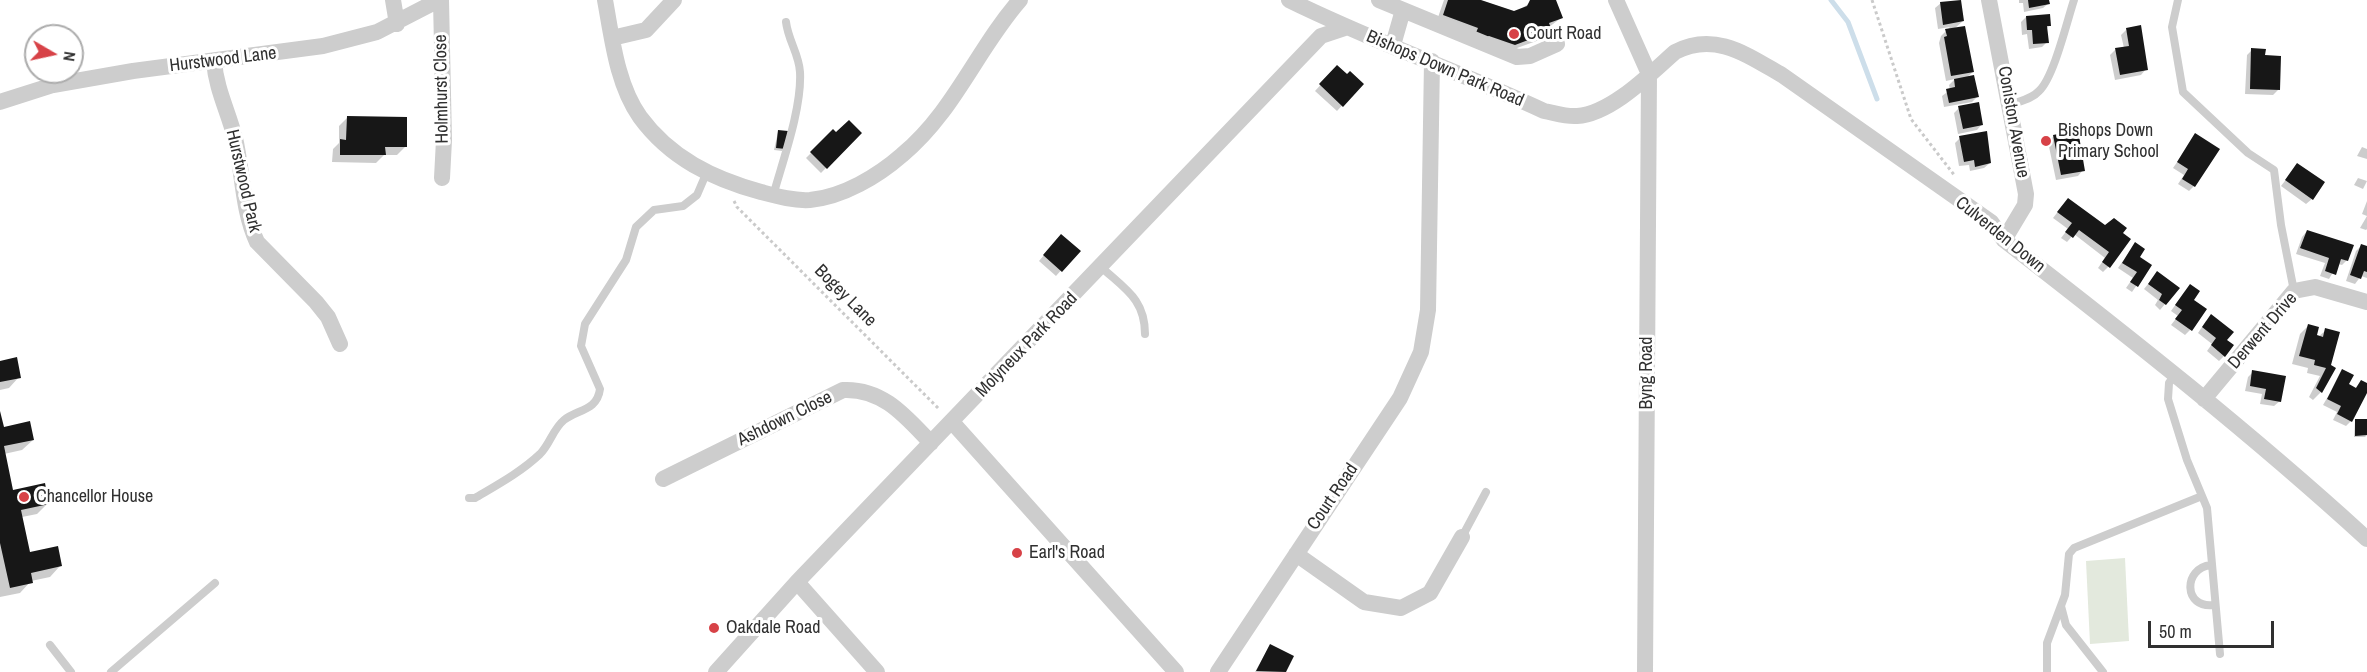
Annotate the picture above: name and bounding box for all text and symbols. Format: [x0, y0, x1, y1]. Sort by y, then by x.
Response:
place label: Court Road [1526, 23, 1601, 45]
north arrow [24, 24, 84, 84]
street label: Bishops Down Park Road [1363, 26, 1527, 112]
marker: Court Road [1507, 27, 1521, 41]
street label: Holmhurst Close [430, 34, 454, 144]
street label: Hurstwood Lane [168, 43, 278, 77]
text: N [58, 50, 81, 63]
street label: Coniston Avenue [1993, 64, 2033, 180]
place label: Bishops Down Primary School [2058, 120, 2159, 162]
street label: Hurstwood Park [221, 127, 265, 235]
marker: Bishops Down Primary School [2039, 134, 2053, 148]
street label: Culverden Down [1951, 192, 2049, 278]
street label: Bogey Lane [810, 261, 880, 331]
street label: Molyneux Park Road [972, 288, 1082, 402]
street label: Derwent Drive [2224, 288, 2302, 374]
street label: Byng Road [1636, 336, 1658, 410]
street label: Ashdown Close [734, 387, 836, 451]
street label: Court Road [1303, 460, 1363, 534]
place label: Chancellor House [36, 486, 153, 508]
marker: Chancellor House [17, 490, 31, 504]
place label: Earl's Road [1029, 542, 1105, 564]
marker: Earl's Road [1010, 546, 1024, 560]
scale bar [2151, 609, 2277, 647]
place label: Oakdale Road [726, 617, 820, 639]
text: 50 m [2159, 619, 2192, 644]
marker: Oakdale Road [707, 621, 721, 635]

